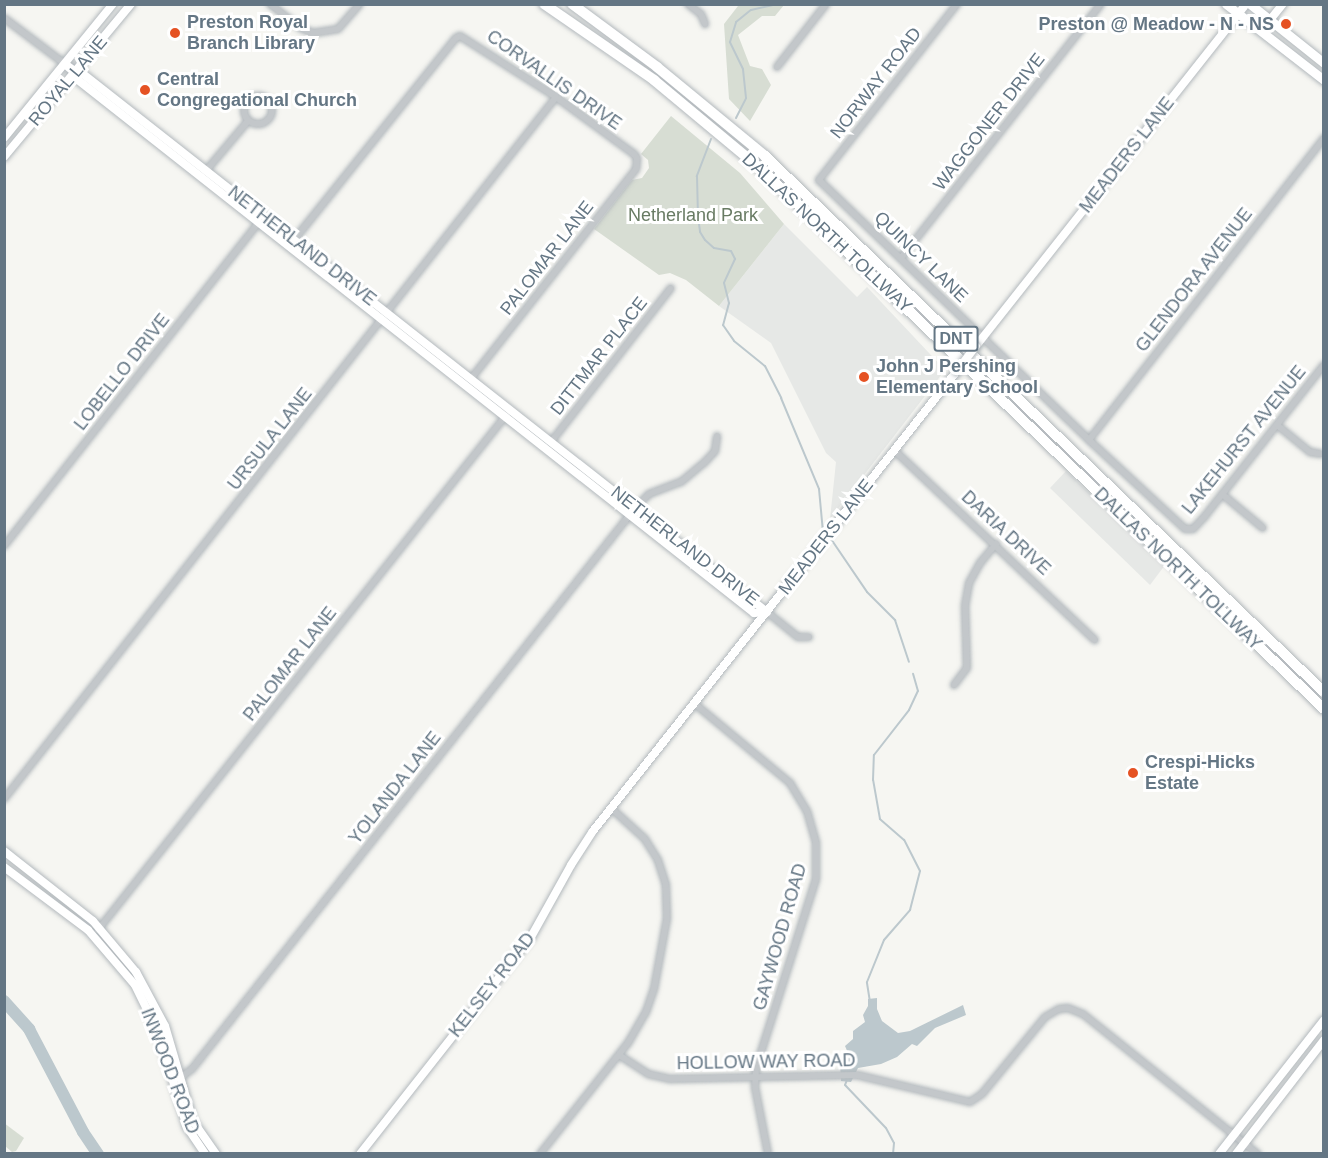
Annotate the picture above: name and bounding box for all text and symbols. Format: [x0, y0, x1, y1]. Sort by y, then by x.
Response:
place label: Preston Royal Branch Library [187, 12, 315, 54]
place label: Preston @ Meadow - N - NS [1038, 13, 1274, 35]
marker: Preston @ Meadow - N - NS [1279, 17, 1293, 31]
street label: NORWAY ROAD [826, 23, 926, 143]
street label: CORVALLIS DRIVE [483, 25, 625, 135]
marker: Preston Royal Branch Library [168, 26, 182, 40]
street label: ROYAL LANE [24, 31, 112, 131]
street label: WAGGONER DRIVE [929, 49, 1049, 195]
place label: Central Congregational Church [157, 69, 357, 112]
marker: Central Congregational Church [138, 83, 152, 97]
street label: MEADERS LANE [1075, 93, 1179, 217]
street label: DALLAS NORTH TOLLWAY [737, 148, 917, 318]
street label: NETHERLAND DRIVE [224, 181, 380, 311]
street label: PALOMAR LANE [496, 197, 598, 319]
street label: GLENDORA AVENUE [1130, 203, 1258, 357]
park label: Netherland Park [628, 204, 758, 226]
street label: QUINCY LANE [870, 207, 972, 307]
street label: DITTMAR PLACE [546, 293, 652, 419]
street label: LOBELLO DRIVE [70, 309, 174, 435]
road number: DNT [934, 326, 978, 352]
place label: John J Pershing Elementary School [876, 356, 1038, 398]
street label: LAKEHURST AVENUE [1177, 361, 1311, 519]
marker: John J Pershing Elementary School [857, 370, 871, 384]
street label: URSULA LANE [223, 383, 317, 495]
street label: MEADERS LANE [774, 475, 878, 599]
street label: NETHERLAND DRIVE [607, 481, 763, 611]
street label: DALLAS NORTH TOLLWAY [1090, 483, 1266, 655]
street label: DARIA DRIVE [957, 486, 1055, 580]
street label: PALOMAR LANE [239, 603, 341, 725]
street label: YOLANDA LANE [344, 727, 446, 849]
place label: Crespi-Hicks Estate [1145, 752, 1255, 795]
marker: Crespi-Hicks Estate [1126, 766, 1140, 780]
street label: GAYWOOD ROAD [749, 861, 811, 1013]
street label: KELSEY ROAD [444, 928, 540, 1042]
street label: INWOOD ROAD [136, 1005, 204, 1137]
street label: HOLLOW WAY ROAD [676, 1050, 856, 1074]

